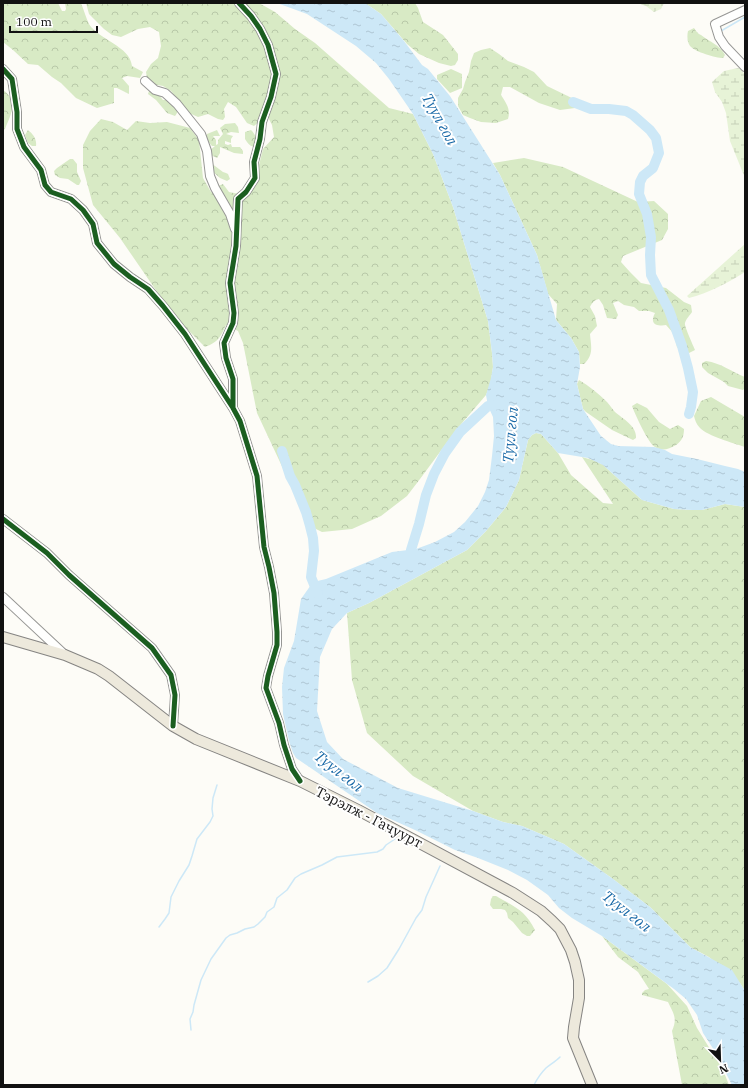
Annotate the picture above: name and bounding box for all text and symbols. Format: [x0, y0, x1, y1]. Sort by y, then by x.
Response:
scale bar [10, 8, 97, 34]
text: 100 m [16, 14, 52, 29]
water label: Туул гол [418, 90, 462, 149]
water label: Туул гол [498, 406, 522, 464]
water label: Туул гол [311, 746, 367, 796]
street label: Тэрэлж - Гачуурт [312, 782, 426, 852]
water label: Туул гол [599, 886, 655, 936]
north arrow [700, 1040, 740, 1080]
text: N [717, 1061, 731, 1077]

